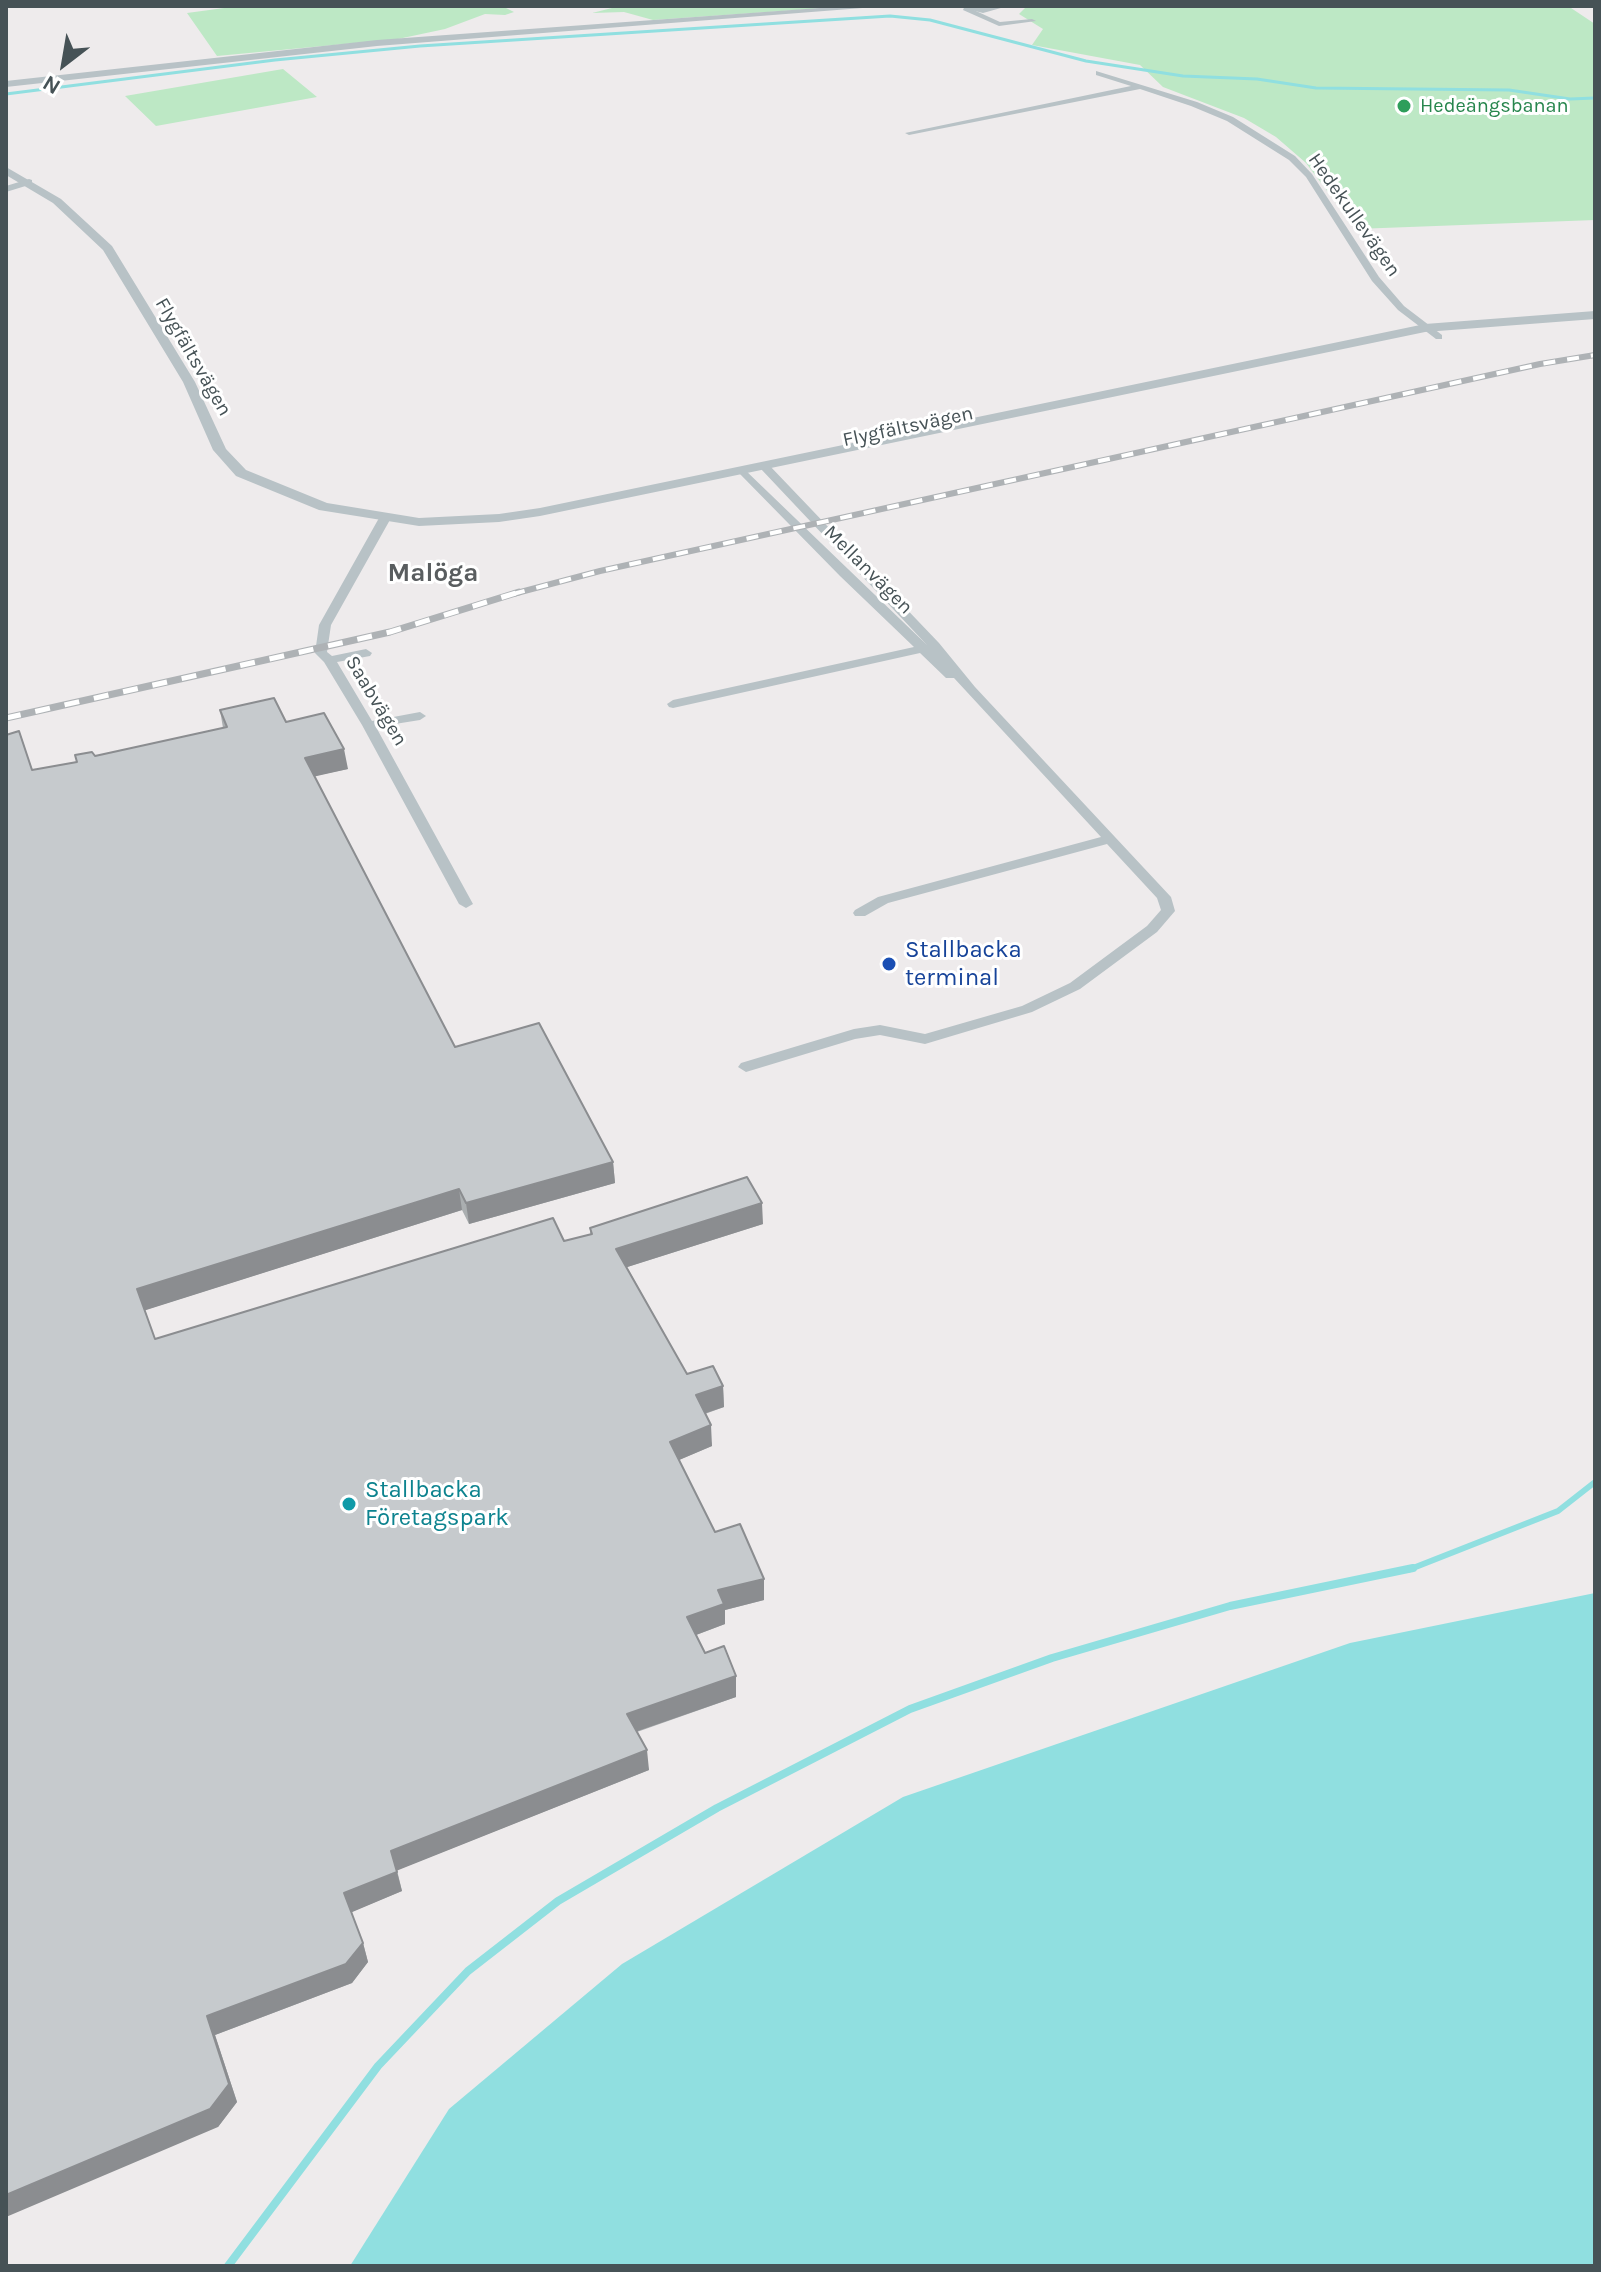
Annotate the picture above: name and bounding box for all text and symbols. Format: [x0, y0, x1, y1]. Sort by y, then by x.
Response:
north arrow [24, 24, 104, 104]
text: N [38, 69, 65, 100]
place label: Hedeängsbanan [1420, 94, 1569, 118]
marker: Hedeängsbanan [1395, 97, 1413, 115]
street label: Hedekullevägen [1302, 149, 1406, 281]
street label: Flygfältsvägen [149, 294, 237, 420]
street label: Flygfältsvägen [841, 401, 975, 453]
street label: Mellanvägen [818, 520, 918, 620]
district label: Malöga [388, 558, 478, 590]
street label: Saabvägen [340, 652, 412, 750]
place label: Stallbacka terminal [905, 936, 1022, 992]
marker: Stallbacka terminal [880, 955, 898, 973]
place label: Stallbacka Företagspark [365, 1476, 509, 1532]
marker: Stallbacka Företagspark [340, 1495, 358, 1513]

